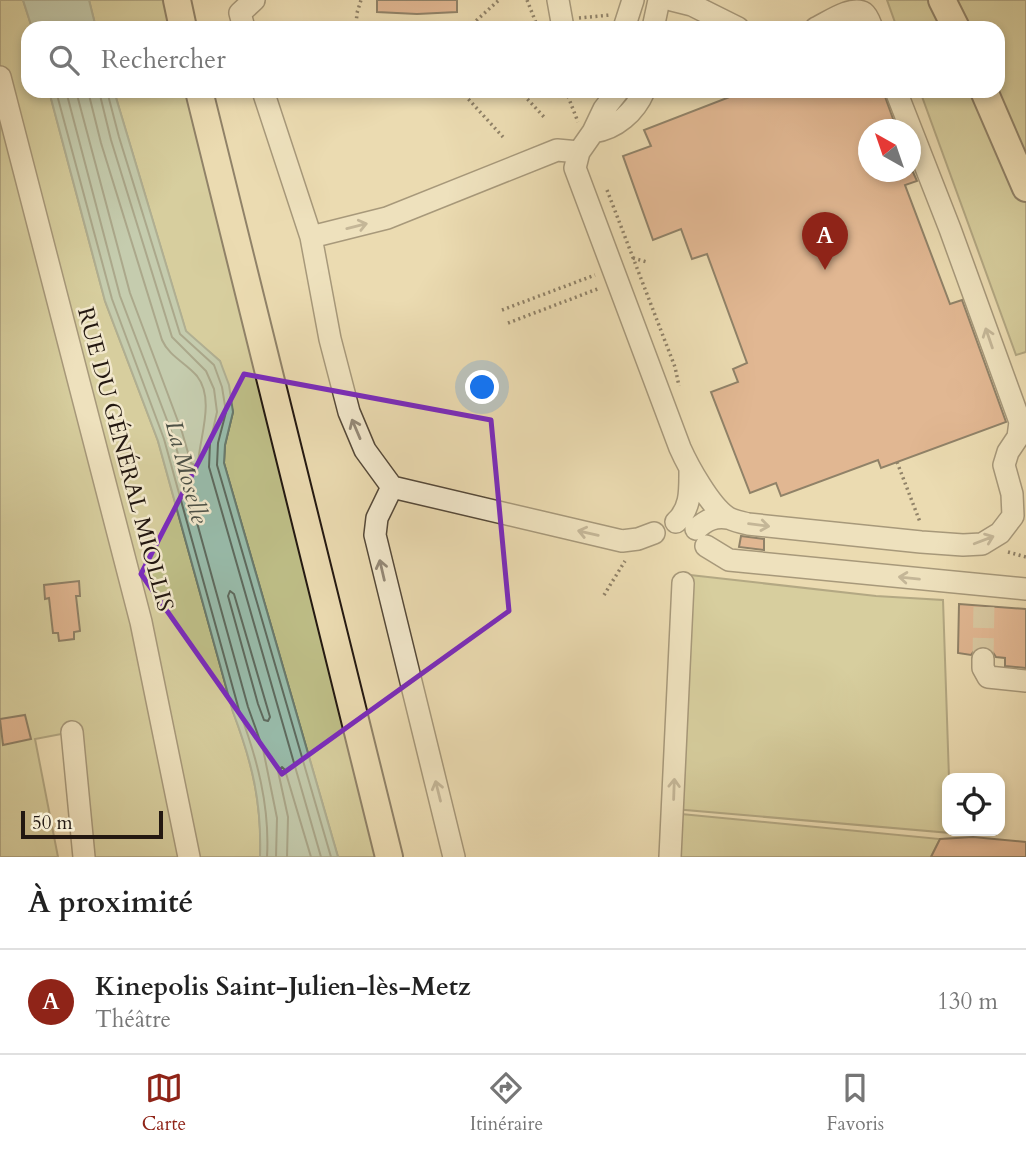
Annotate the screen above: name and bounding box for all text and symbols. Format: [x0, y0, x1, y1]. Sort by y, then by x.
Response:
search box [21, 21, 1005, 98]
icon: search [45, 41, 83, 79]
text: Rechercher [101, 42, 226, 77]
north arrow [858, 119, 921, 182]
pin: A [802, 212, 848, 270]
one-way arrow [345, 219, 368, 232]
street label: RUE DU GÉNÉRAL MIOLLIS [70, 303, 181, 615]
one-way arrow [982, 328, 994, 350]
your location [465, 370, 499, 404]
water label: La Moselle [157, 417, 216, 528]
one-way arrow [349, 419, 362, 441]
one-way arrow [747, 519, 770, 532]
one-way arrow [577, 526, 600, 539]
one-way arrow [973, 533, 994, 545]
one-way arrow [375, 559, 389, 582]
one-way arrow [899, 571, 921, 584]
map controls [942, 773, 1005, 836]
button: locate [942, 773, 1005, 836]
one-way arrow [668, 778, 681, 801]
one-way arrow [431, 780, 444, 803]
scale bar [21, 808, 163, 840]
text: 50 m [32, 810, 73, 836]
text: À proximité [28, 882, 193, 923]
text: Kinepolis Saint-Julien-lès-Metz [95, 969, 471, 1004]
text: A [42, 986, 60, 1017]
text: 130 m [937, 986, 998, 1017]
text: Théâtre [95, 1004, 171, 1035]
tab: Carte [142, 1069, 186, 1137]
tab: Itinéraire [470, 1069, 543, 1137]
tab: Favoris [827, 1069, 884, 1137]

